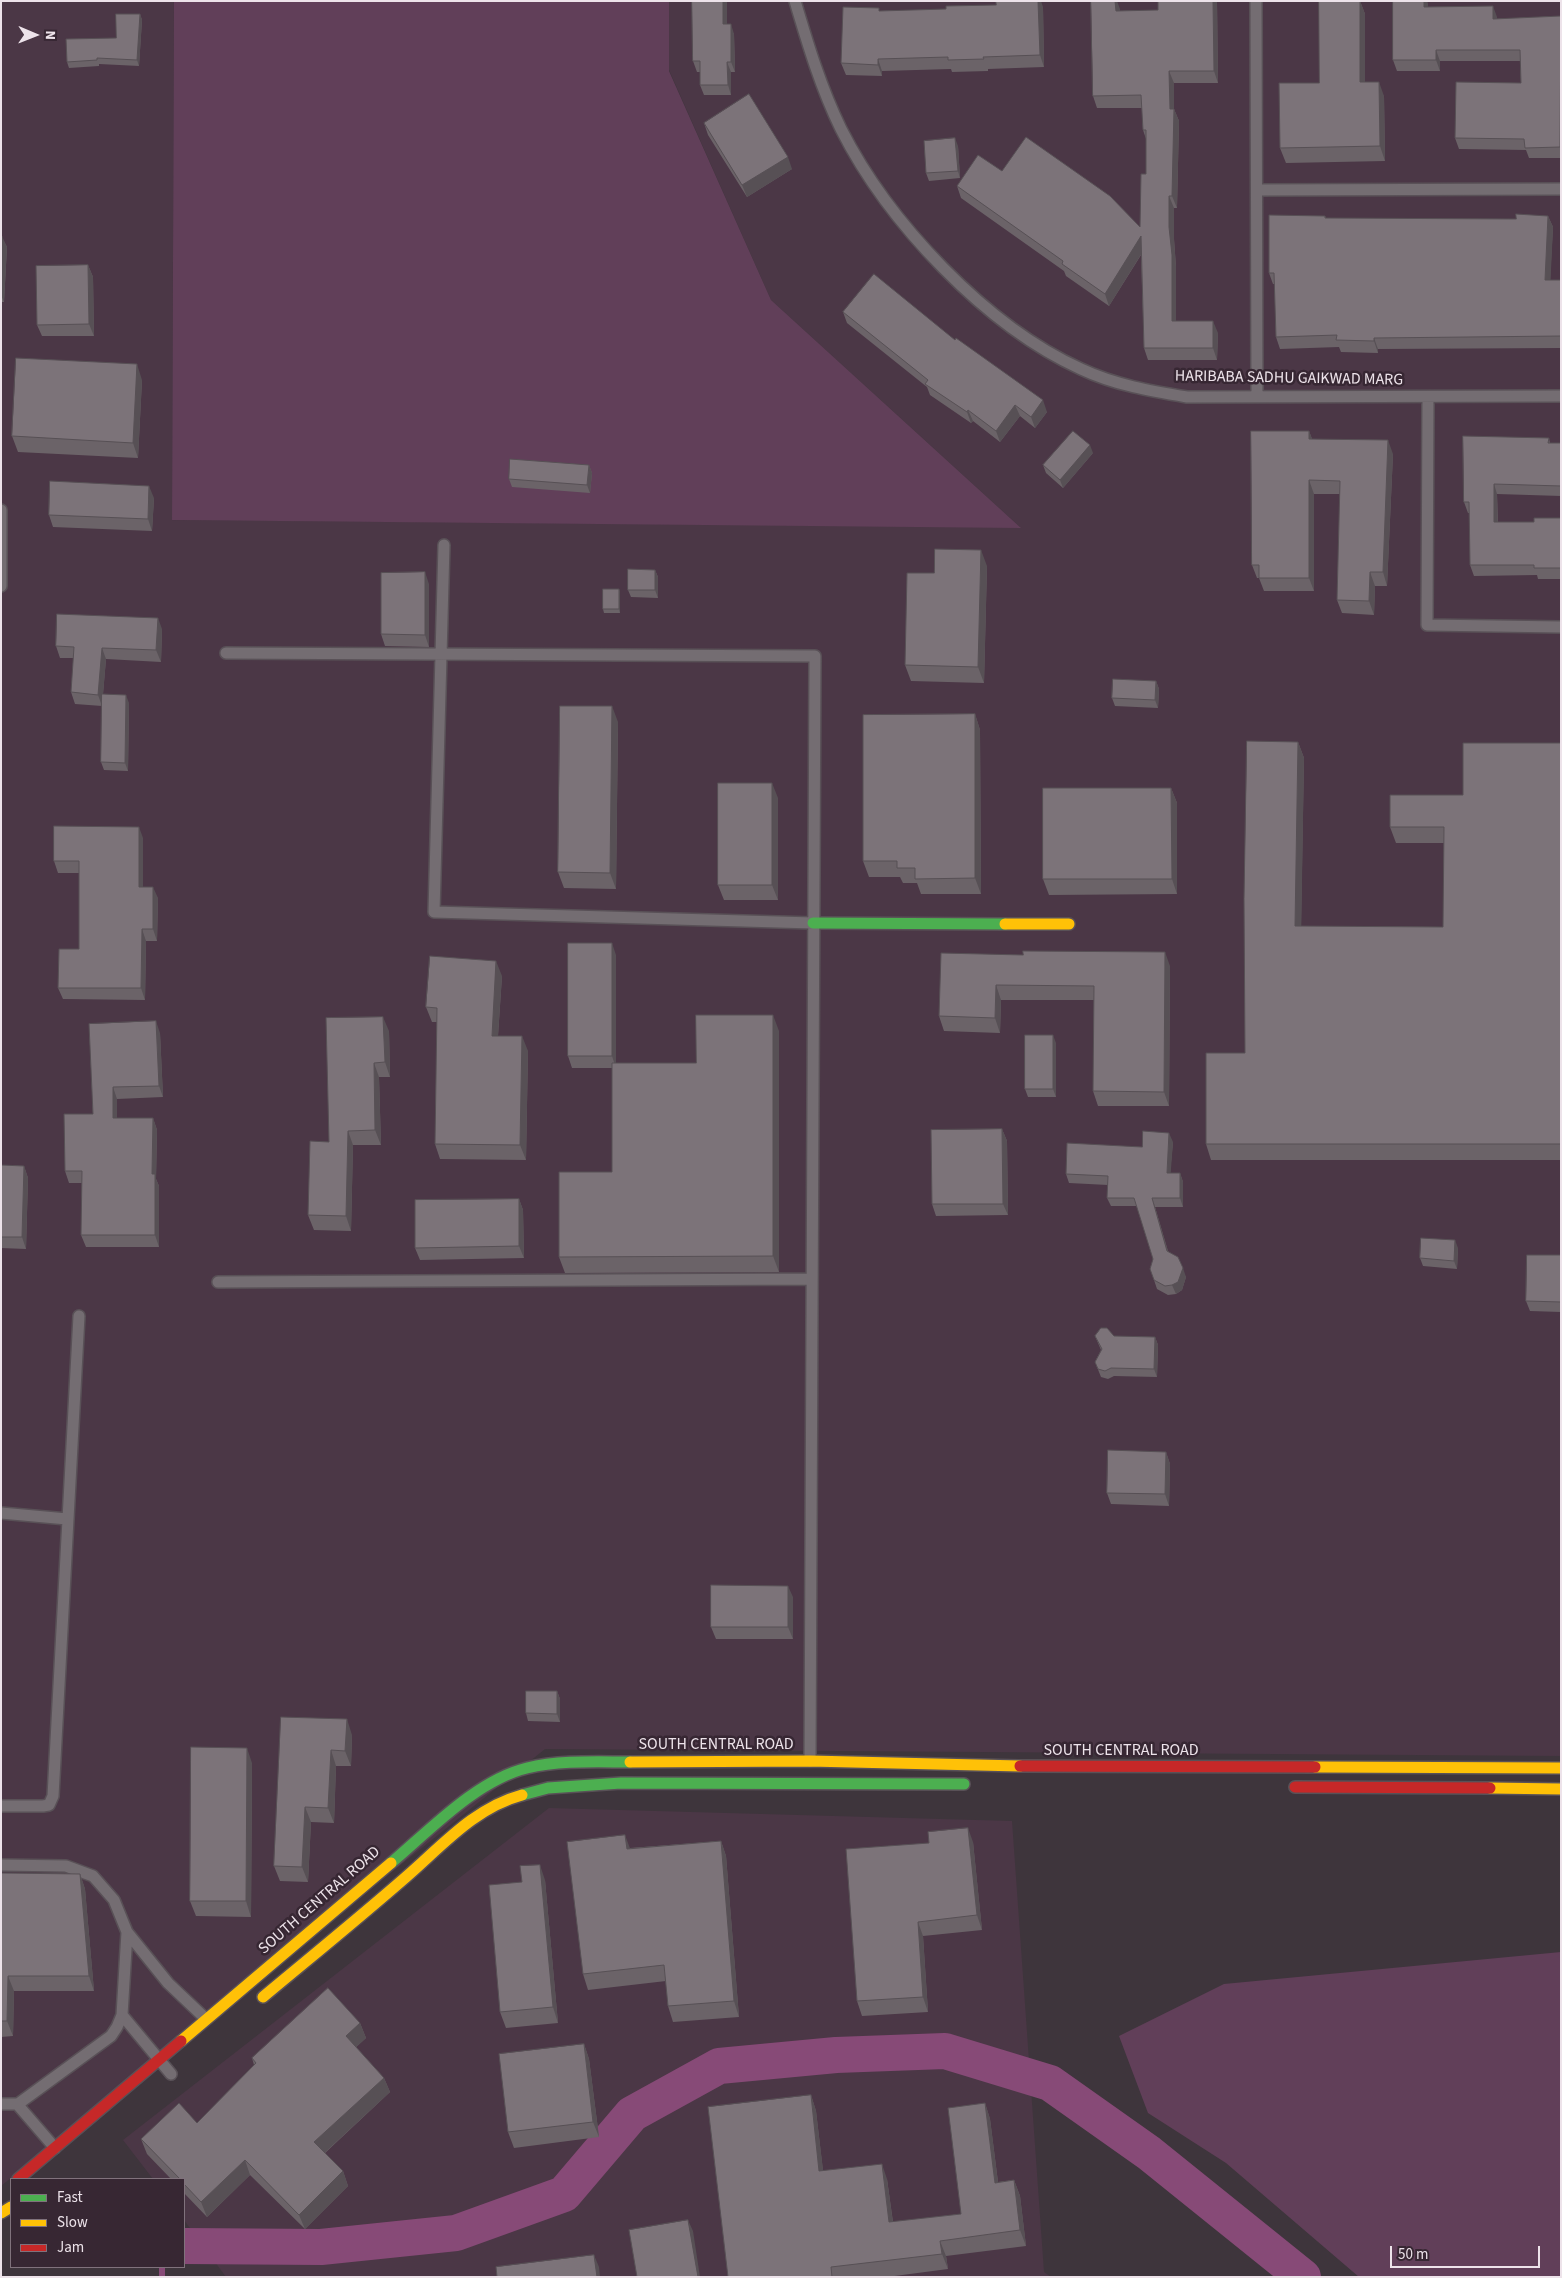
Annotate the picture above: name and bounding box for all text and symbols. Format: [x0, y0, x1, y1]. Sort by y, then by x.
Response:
north arrow [10, 10, 60, 60]
text: N [40, 30, 60, 40]
street label: HARIBABA SADHU GAIKWAD MARG [1175, 367, 1403, 391]
street label: SOUTH CENTRAL ROAD [639, 1735, 793, 1755]
street label: SOUTH CENTRAL ROAD [1044, 1741, 1198, 1761]
street label: SOUTH CENTRAL ROAD [255, 1843, 385, 1959]
legend [10, 2178, 185, 2268]
text: Fast [57, 2187, 83, 2208]
text: Slow [57, 2212, 88, 2233]
scale bar [1392, 2236, 1542, 2268]
text: Jam [57, 2237, 84, 2258]
text: 50 m [1398, 2244, 1428, 2265]

